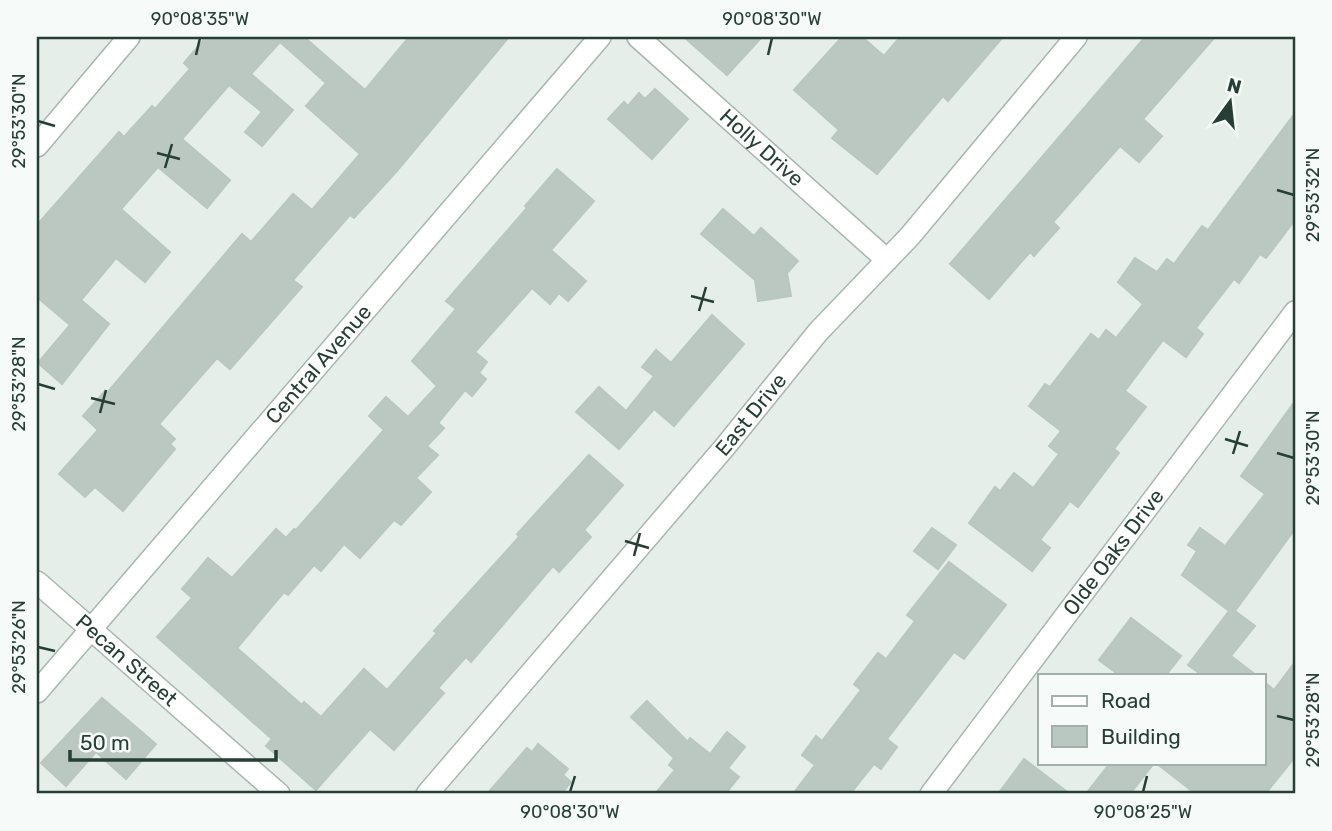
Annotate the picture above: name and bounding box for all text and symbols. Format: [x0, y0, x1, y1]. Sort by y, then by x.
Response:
text: 90°08'35"W [151, 8, 249, 30]
text: 90°08'30"W [722, 8, 822, 30]
north arrow [1196, 66, 1266, 136]
text: 29°53'30"N [8, 73, 30, 169]
text: N [1225, 73, 1244, 99]
street label: Holly Drive [715, 103, 809, 191]
text: 29°53'32"N [1302, 148, 1324, 242]
street label: Central Avenue [260, 299, 376, 429]
text: 29°53'28"N [8, 337, 30, 431]
street label: East Drive [710, 368, 792, 461]
text: 29°53'30"N [1302, 410, 1324, 506]
street label: Olde Oaks Drive [1058, 484, 1169, 620]
text: 29°53'26"N [8, 600, 30, 694]
street label: Pecan Street [71, 609, 183, 711]
text: 29°53'28"N [1302, 673, 1324, 767]
legend [1038, 674, 1266, 764]
text: Road [1101, 688, 1151, 713]
scale bar [70, 719, 276, 763]
text: Building [1101, 724, 1181, 749]
text: 50 m [80, 730, 130, 755]
text: 90°08'30"W [520, 801, 620, 823]
text: 90°08'25"W [1094, 801, 1192, 823]

